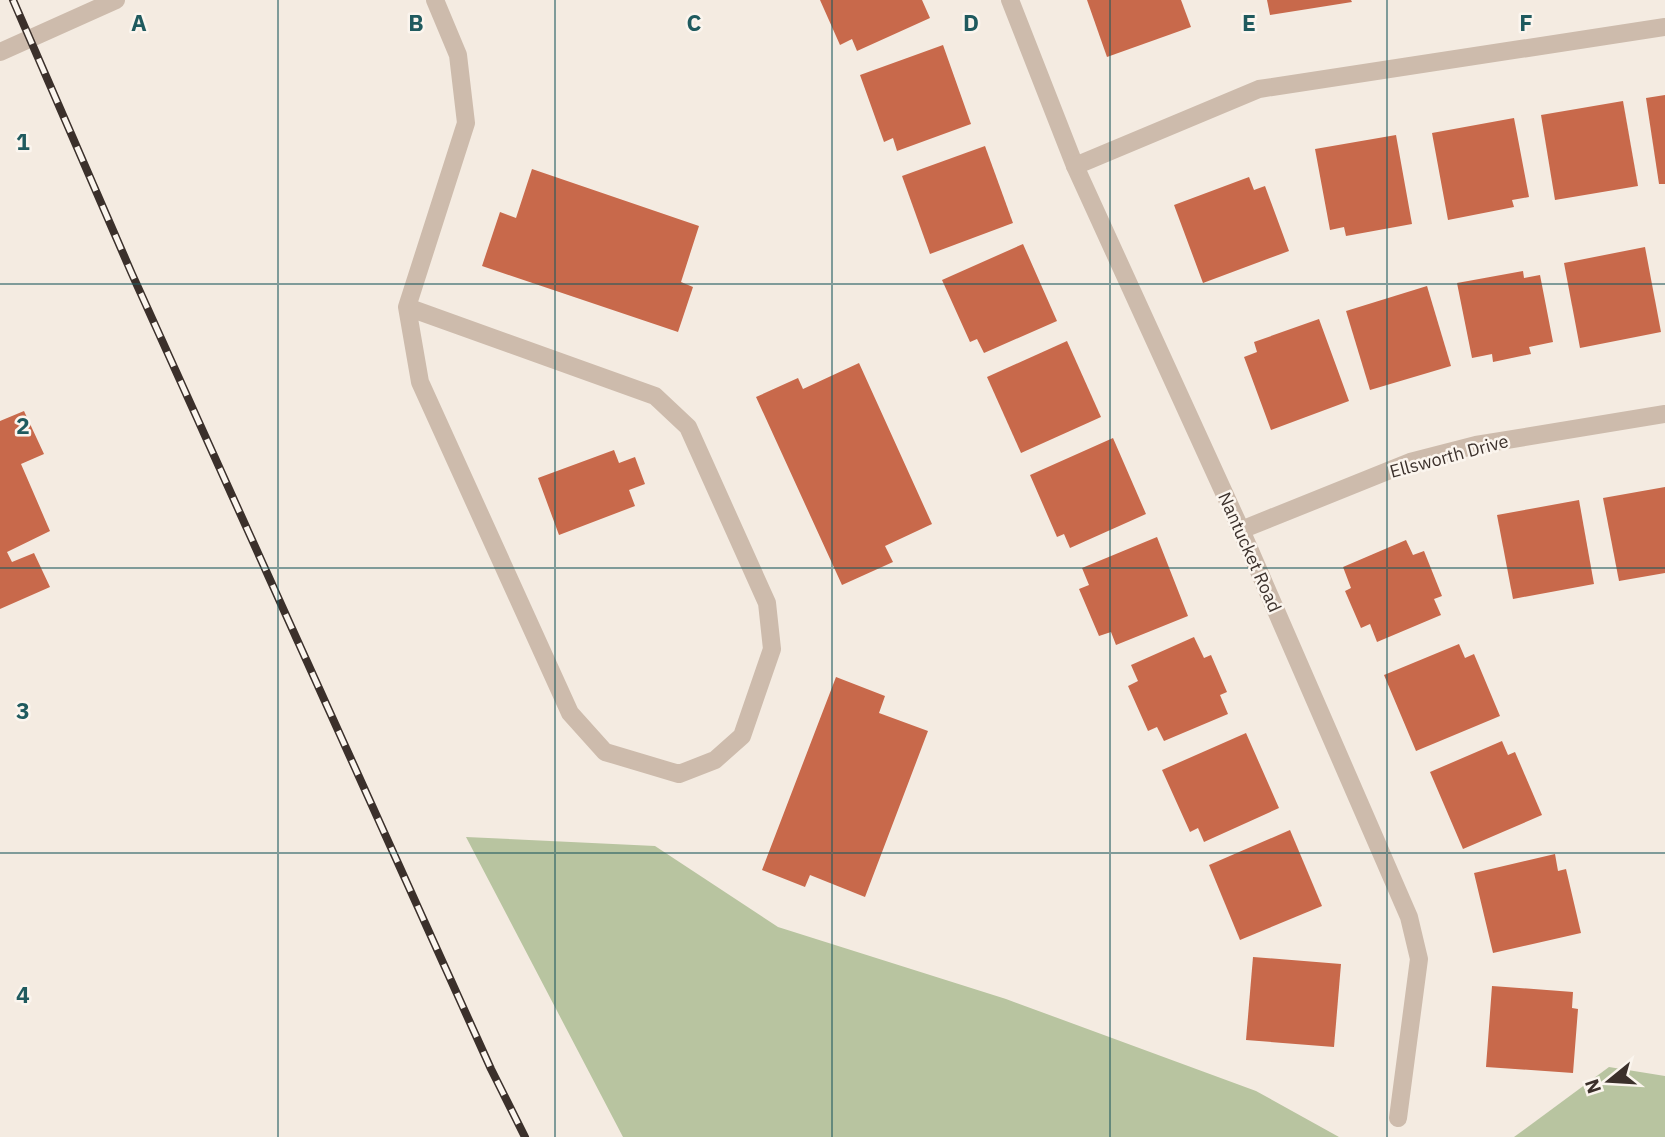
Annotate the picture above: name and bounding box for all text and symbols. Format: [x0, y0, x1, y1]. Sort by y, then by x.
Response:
text: A [131, 7, 147, 37]
text: B [408, 7, 424, 37]
text: C [687, 7, 702, 37]
text: D [963, 7, 979, 37]
text: E [1242, 7, 1256, 37]
text: F [1519, 7, 1533, 37]
text: 1 [16, 126, 30, 156]
text: 2 [16, 410, 30, 440]
street label: Ellsworth Drive [1387, 429, 1511, 483]
street label: Nantucket Road [1213, 488, 1287, 616]
text: 3 [16, 695, 30, 725]
text: 4 [16, 979, 30, 1009]
north arrow [1574, 1046, 1644, 1116]
text: N [1579, 1076, 1606, 1097]

